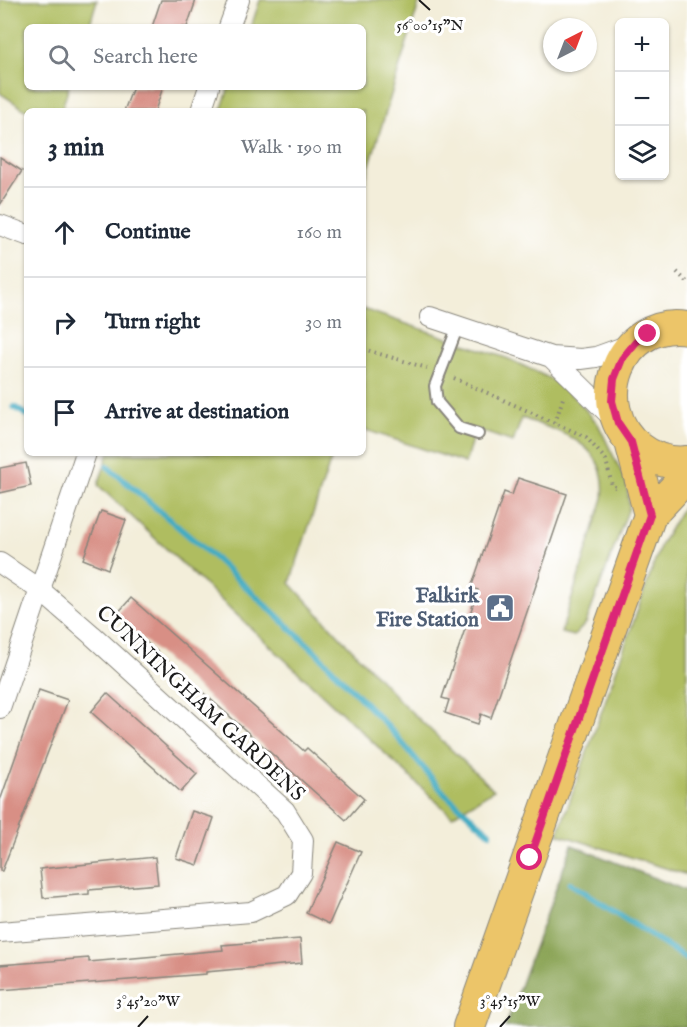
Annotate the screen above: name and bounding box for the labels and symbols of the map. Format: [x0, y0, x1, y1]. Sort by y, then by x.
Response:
text: 56°00'15"N [397, 16, 463, 35]
north arrow [543, 18, 597, 72]
route end [634, 320, 660, 346]
place label: Falkirk Fire Station [376, 583, 480, 634]
public building icon: Falkirk Fire Station [484, 592, 516, 624]
street label: CUNNINGHAM GARDENS [90, 600, 310, 808]
route start [516, 844, 542, 870]
text: 3°45'20"W [116, 992, 180, 1011]
text: 3°45'15"W [480, 992, 541, 1011]

